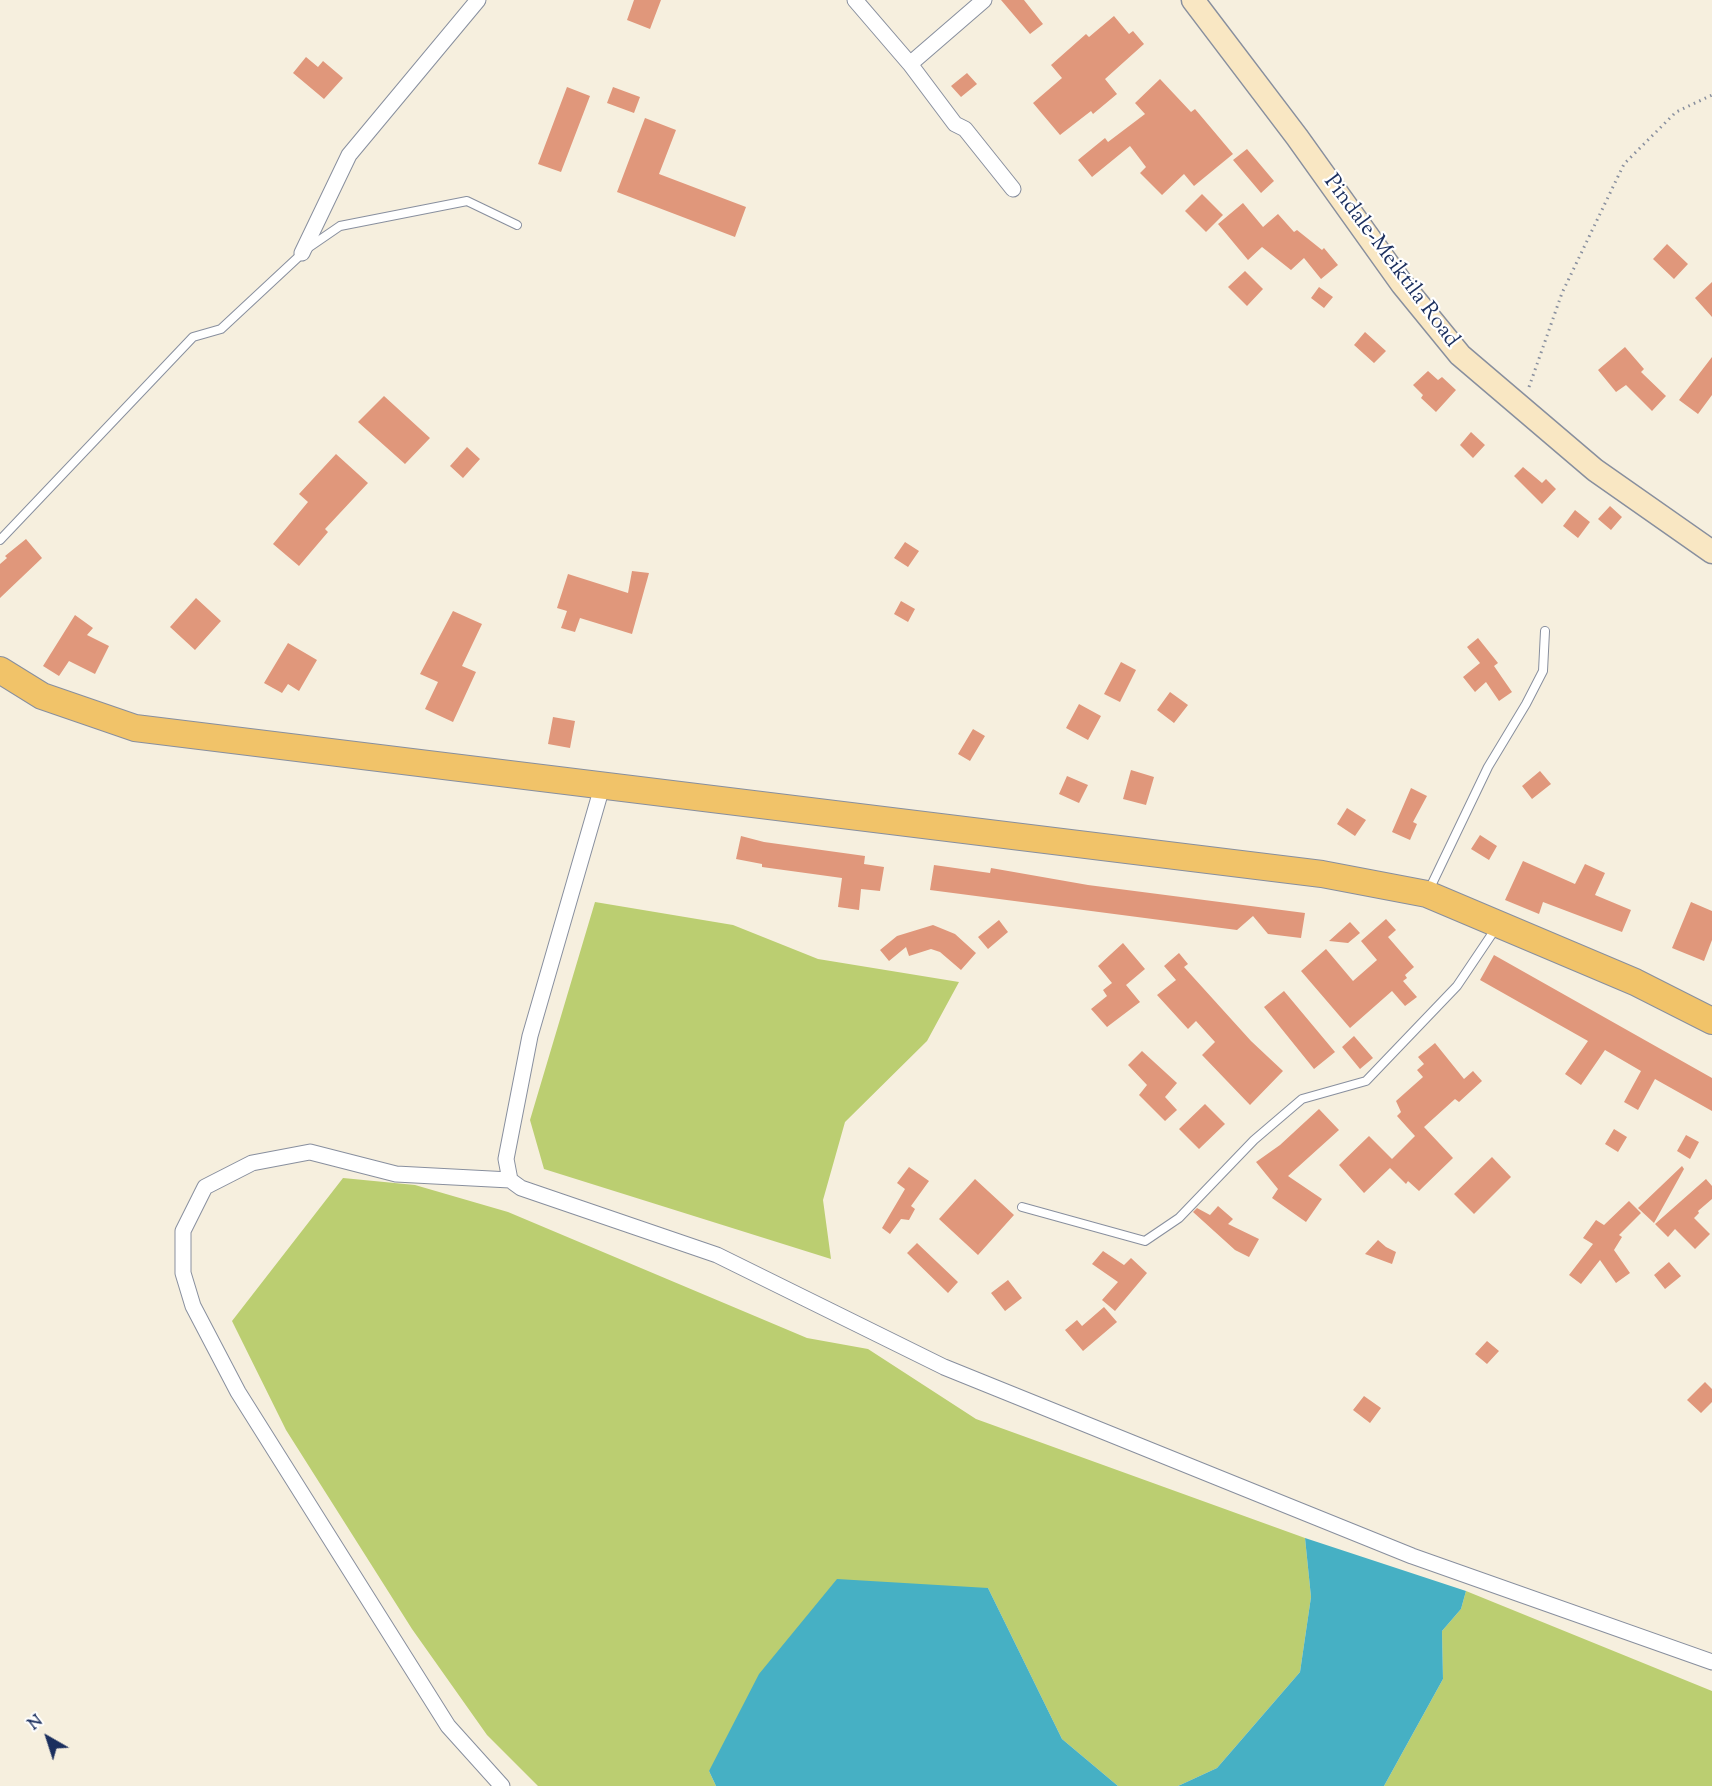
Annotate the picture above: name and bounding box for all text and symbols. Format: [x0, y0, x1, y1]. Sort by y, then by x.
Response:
street label: Pindale-Meiktila Road [1316, 170, 1464, 354]
north arrow [18, 1708, 78, 1768]
text: N [24, 1711, 49, 1737]

